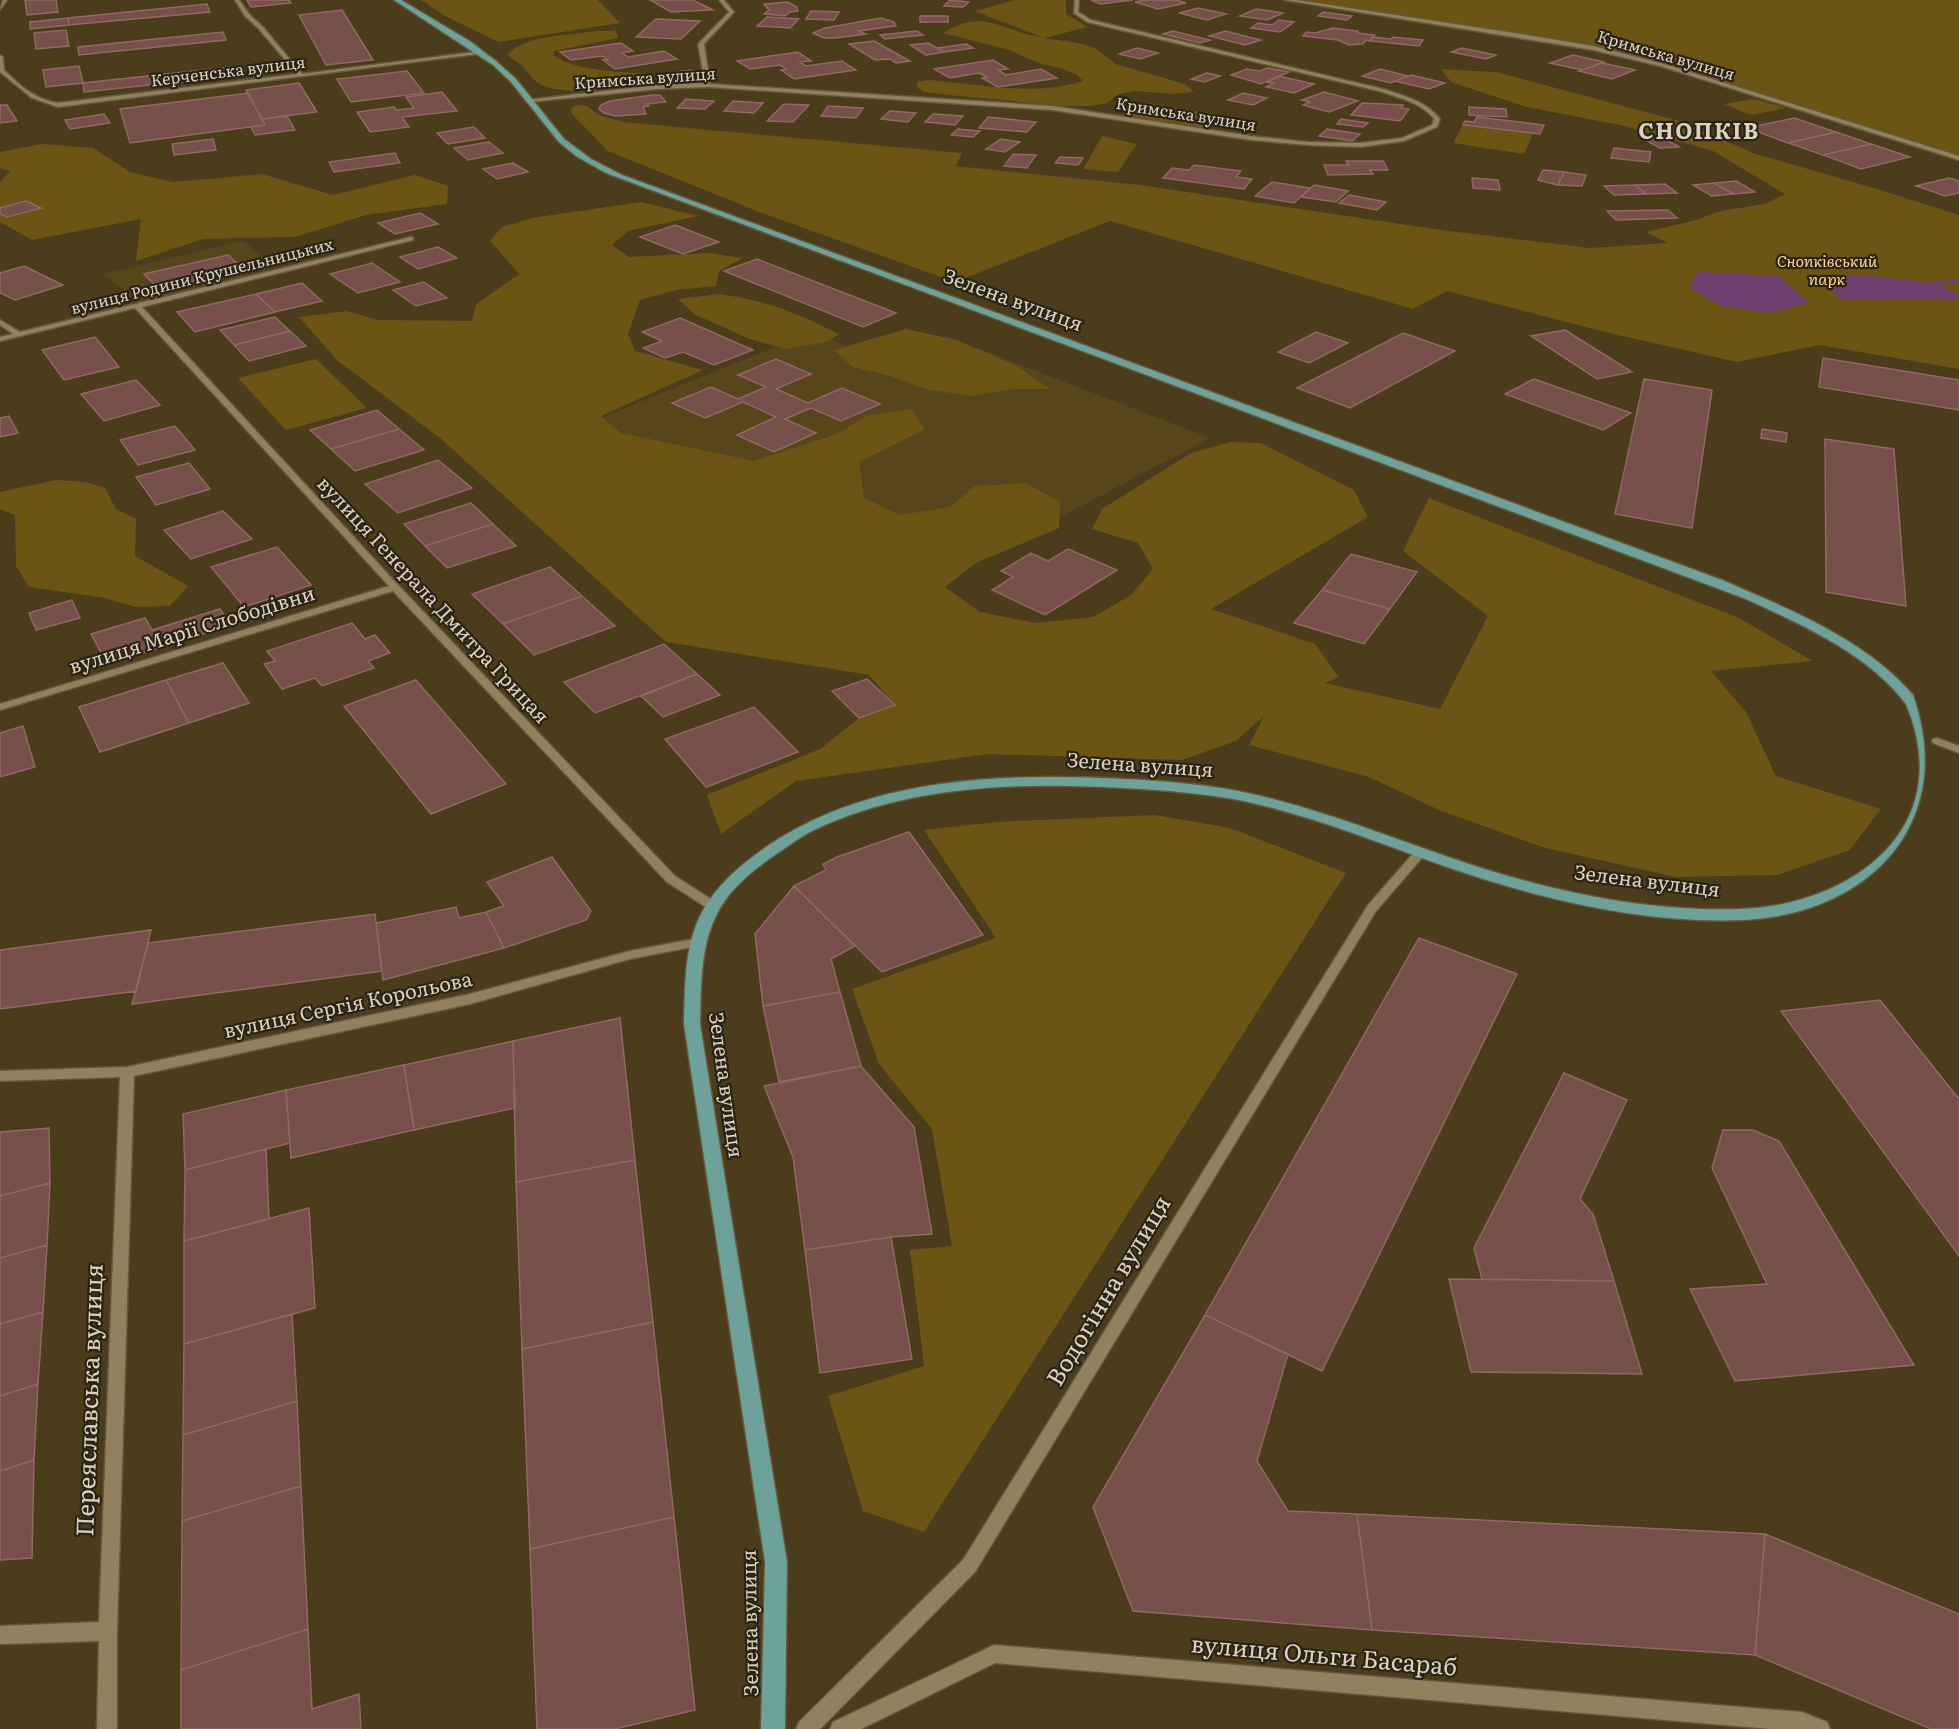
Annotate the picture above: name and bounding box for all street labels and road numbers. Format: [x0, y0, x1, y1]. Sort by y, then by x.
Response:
street label: Кримська вулиця [1595, 23, 1738, 85]
street label: Керченська вулиця [149, 49, 307, 91]
street label: Кримська вулиця [573, 60, 716, 94]
street label: Кримська вулиця [1114, 90, 1258, 136]
street label: вулиця Родини Крушельницьких [68, 231, 336, 319]
street label: Зелена вулиця [940, 259, 1088, 337]
street label: вулиця Генерала Дмитра Грицая [311, 468, 558, 729]
street label: вулиця Марії Слободівни [65, 576, 318, 680]
street label: Зелена вулиця [1066, 743, 1214, 783]
street label: Зелена вулиця [1573, 855, 1722, 903]
street label: вулиця Сергія Корольова [221, 962, 475, 1044]
street label: Зелена вулиця [703, 1010, 753, 1159]
street label: Водогінна вулиця [1036, 1188, 1178, 1392]
street label: Переяславська вулиця [65, 1263, 110, 1537]
street label: Зелена вулиця [732, 1549, 764, 1697]
street label: вулиця Ольги Басараб [1190, 1624, 1459, 1683]

